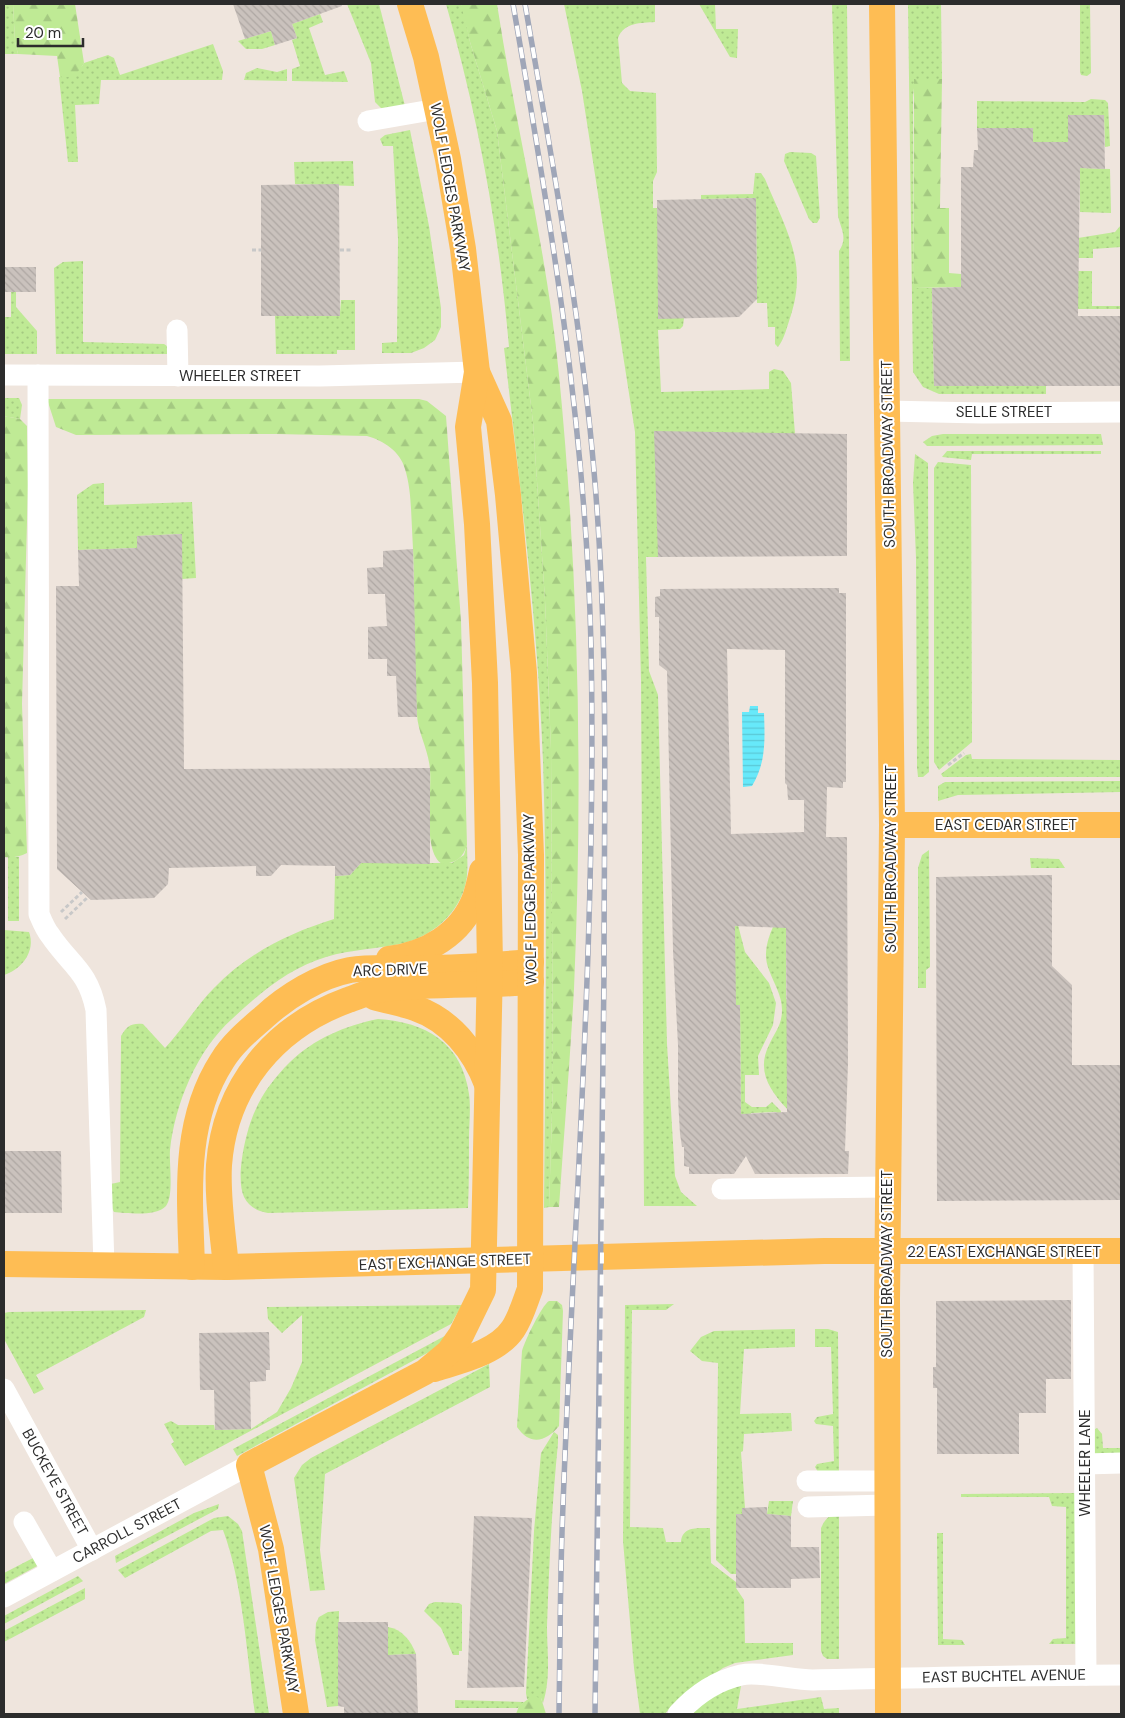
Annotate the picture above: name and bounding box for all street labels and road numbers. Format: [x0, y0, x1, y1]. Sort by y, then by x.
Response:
street label: WOLF LEDGES PARKWAY [425, 101, 475, 273]
street label: SOUTH BROADWAY STREET [876, 360, 900, 548]
street label: WHEELER STREET [179, 366, 301, 386]
street label: SELLE STREET [956, 402, 1052, 422]
street label: SOUTH BROADWAY STREET [881, 765, 901, 953]
street label: WOLF LEDGES PARKWAY [519, 813, 541, 985]
street label: EAST CEDAR STREET [935, 815, 1077, 835]
street label: ARC DRIVE [352, 959, 428, 981]
street label: SOUTH BROADWAY STREET [877, 1170, 897, 1358]
street label: 22 EAST EXCHANGE STREET [907, 1242, 1101, 1262]
street label: EAST EXCHANGE STREET [359, 1249, 531, 1275]
street label: WHEELER LANE [1075, 1409, 1095, 1517]
street label: BUCKEYE STREET [17, 1425, 93, 1539]
street label: CARROLL STREET [69, 1494, 185, 1568]
street label: WOLF LEDGES PARKWAY [254, 1523, 304, 1695]
street label: EAST BUCHTEL AVENUE [922, 1665, 1086, 1687]

